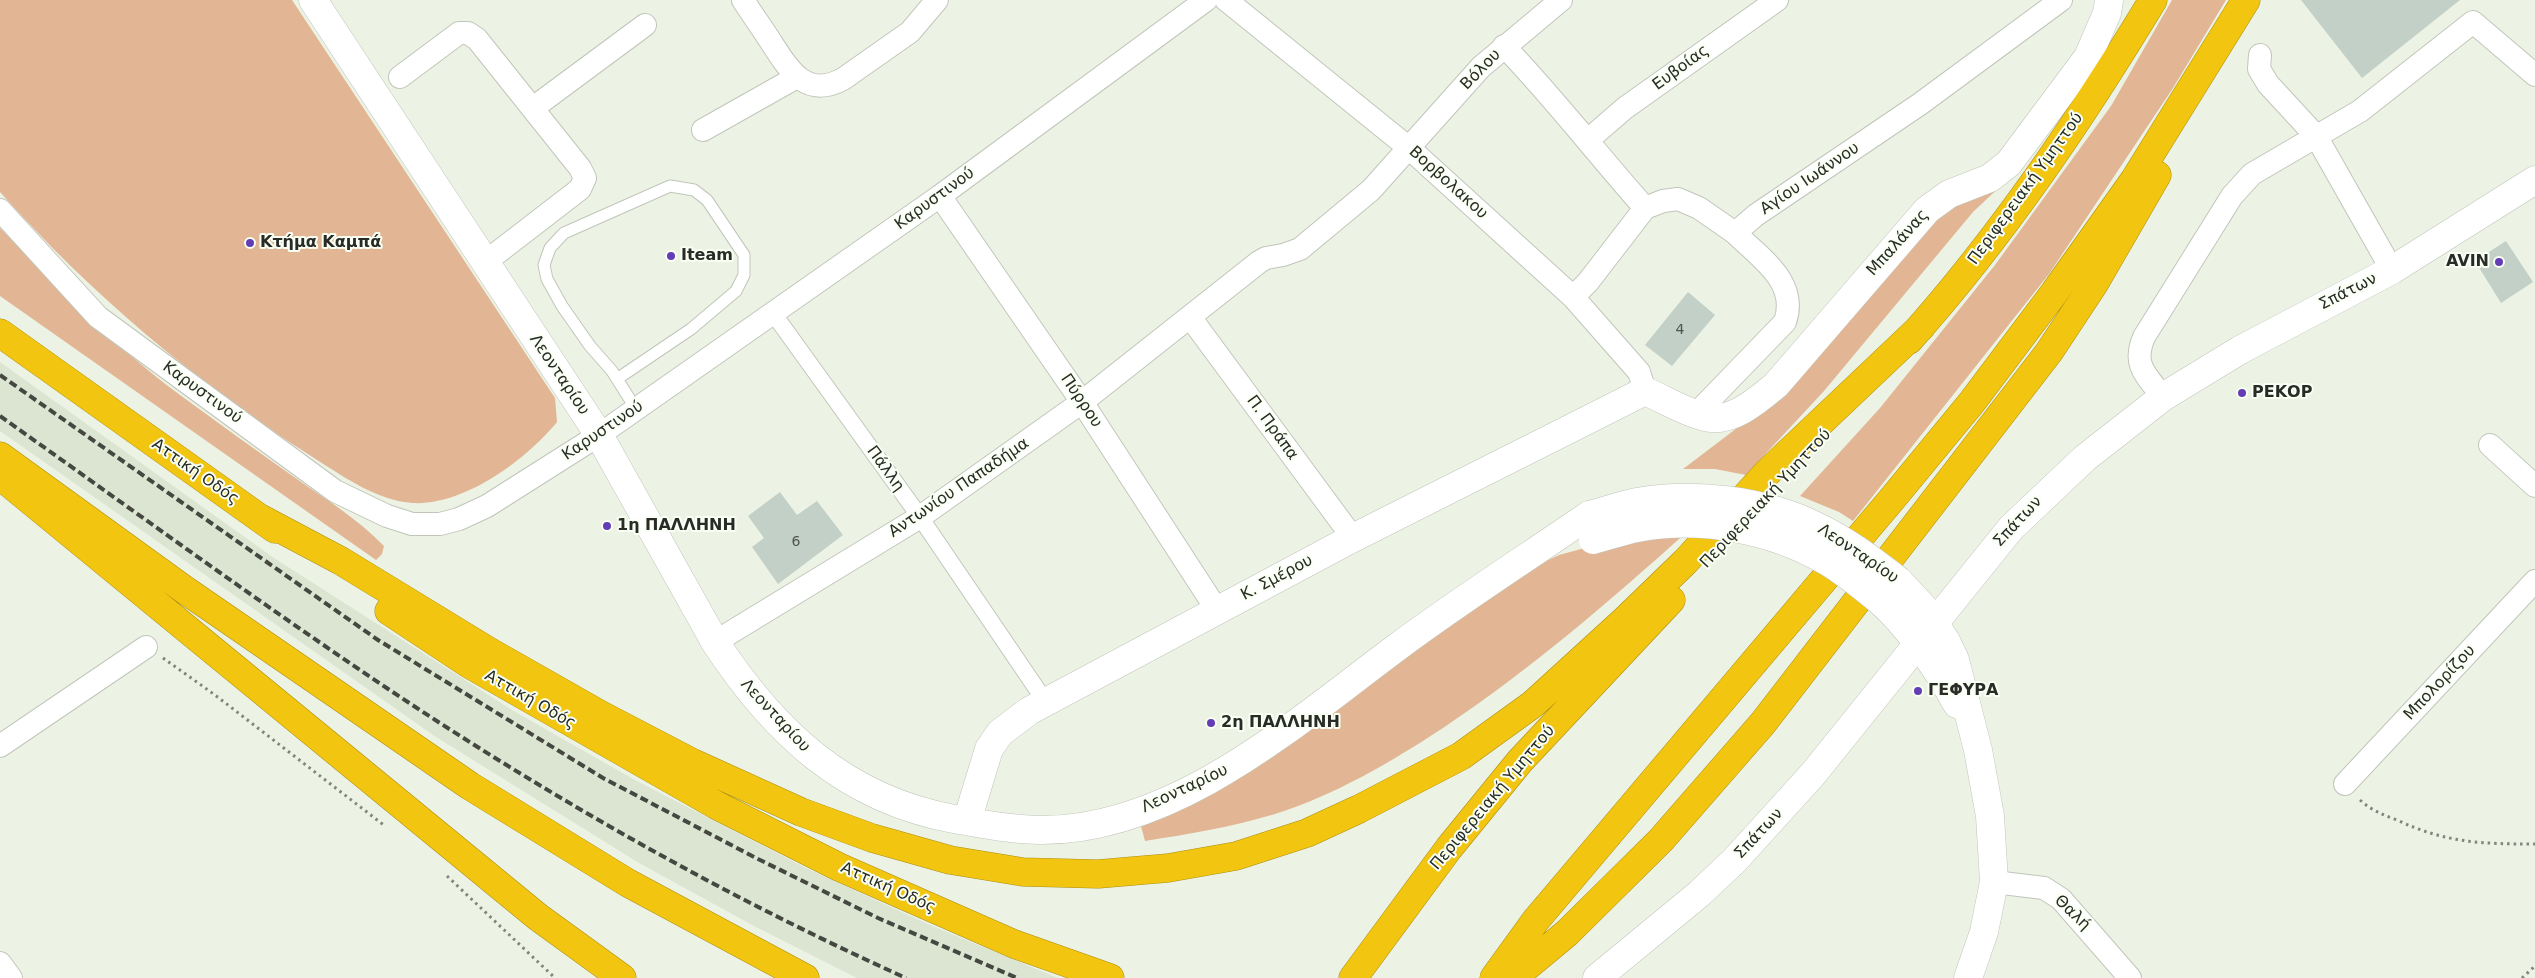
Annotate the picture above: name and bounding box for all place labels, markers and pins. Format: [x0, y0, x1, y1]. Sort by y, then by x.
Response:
place label: Kτήμα Καμπά [260, 233, 381, 253]
marker: Kτήμα Καμπά [244, 237, 256, 249]
place label: Iteam [681, 246, 733, 266]
marker: Iteam [665, 250, 677, 262]
place label: AVIN [2446, 252, 2489, 272]
marker: AVIN [2493, 256, 2505, 268]
place label: ΡΕΚΟΡ [2252, 383, 2312, 403]
marker: ΡΕΚΟΡ [2236, 387, 2248, 399]
place label: 1η ΠΑΛΛΗΝΗ [617, 516, 736, 536]
marker: 1η ΠΑΛΛΗΝΗ [601, 520, 613, 532]
place label: ΓΕΦΥΡΑ [1928, 681, 1998, 701]
marker: ΓΕΦΥΡΑ [1912, 685, 1924, 697]
place label: 2η ΠΑΛΛΗΝΗ [1221, 713, 1340, 733]
marker: 2η ΠΑΛΛΗΝΗ [1205, 717, 1217, 729]

